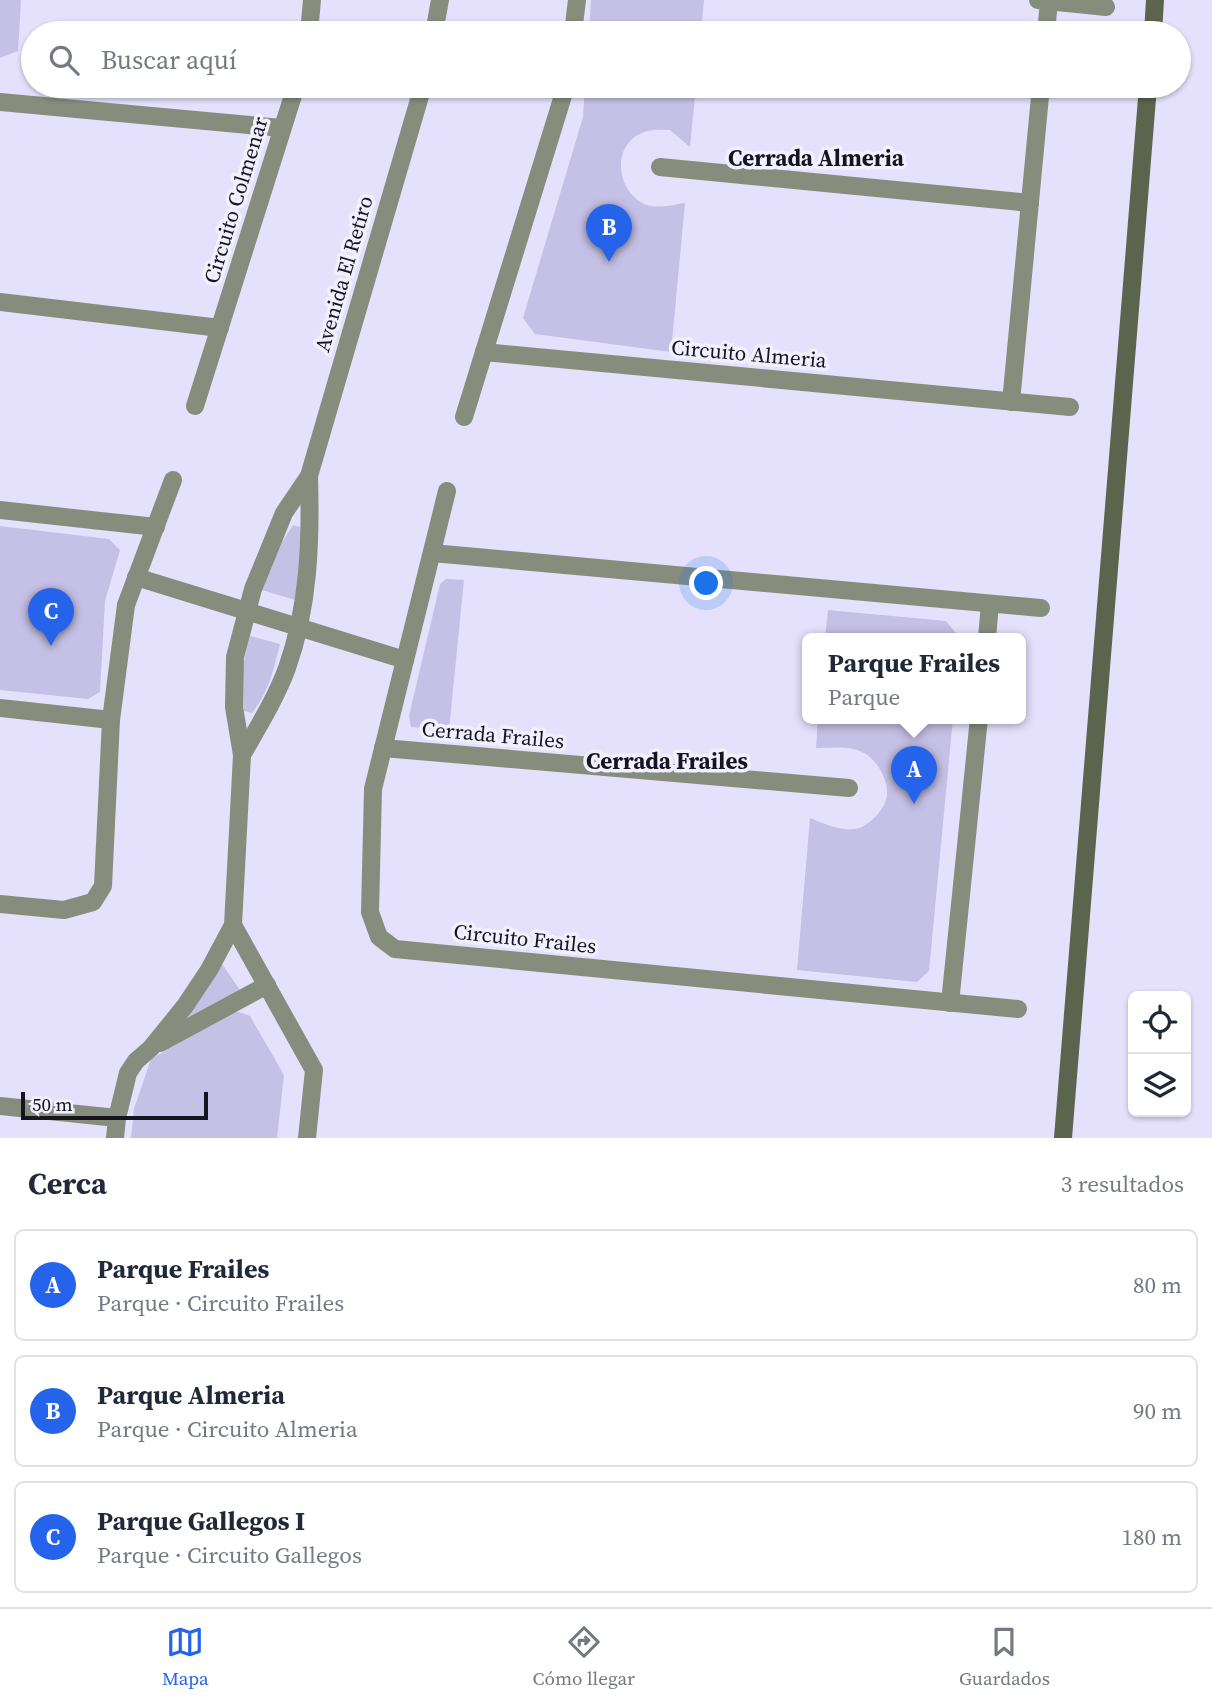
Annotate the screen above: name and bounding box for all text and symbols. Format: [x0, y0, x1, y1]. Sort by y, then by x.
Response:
search box [21, 21, 1191, 98]
icon: search [45, 41, 83, 79]
text: Buscar aquí [101, 42, 237, 78]
street label: Circuito Colmenar [196, 113, 275, 287]
district label: Cerrada Almeria [728, 142, 905, 174]
street label: Avenida El Retiro [307, 192, 380, 355]
pin: B [586, 204, 632, 262]
street label: Circuito Almeria [670, 332, 828, 375]
your location [689, 566, 723, 600]
pin: C [28, 588, 74, 646]
popup [802, 633, 1026, 724]
text: Parque Frailes [828, 645, 1000, 681]
text: Parque [828, 681, 900, 713]
street label: Cerrada Frailes [421, 714, 565, 755]
district label: Cerrada Frailes [586, 745, 748, 777]
pin: A [891, 746, 937, 804]
street label: Circuito Frailes [452, 917, 598, 960]
map controls [1128, 991, 1191, 1117]
button: locate [1128, 991, 1191, 1054]
button: layers [1128, 1054, 1191, 1117]
scale bar [21, 1089, 208, 1121]
text: 50 m [32, 1091, 73, 1117]
text: Cerca [28, 1163, 107, 1204]
text: 3 resultados [1061, 1168, 1184, 1200]
text: Parque Frailes [97, 1251, 269, 1287]
text: A [45, 1269, 61, 1301]
text: 80 m [1133, 1269, 1182, 1301]
text: Parque · Circuito Frailes [97, 1287, 344, 1319]
text: Parque Almeria [97, 1377, 285, 1413]
text: B [46, 1395, 60, 1427]
text: 90 m [1133, 1395, 1182, 1427]
text: Parque · Circuito Almeria [97, 1413, 358, 1445]
text: Parque Gallegos I [97, 1503, 305, 1539]
text: C [46, 1521, 60, 1553]
text: 180 m [1121, 1521, 1182, 1553]
text: Parque · Circuito Gallegos [97, 1539, 362, 1571]
tab: Mapa [162, 1623, 209, 1691]
tab: Cómo llegar [533, 1623, 635, 1691]
tab: Guardados [959, 1623, 1050, 1691]

